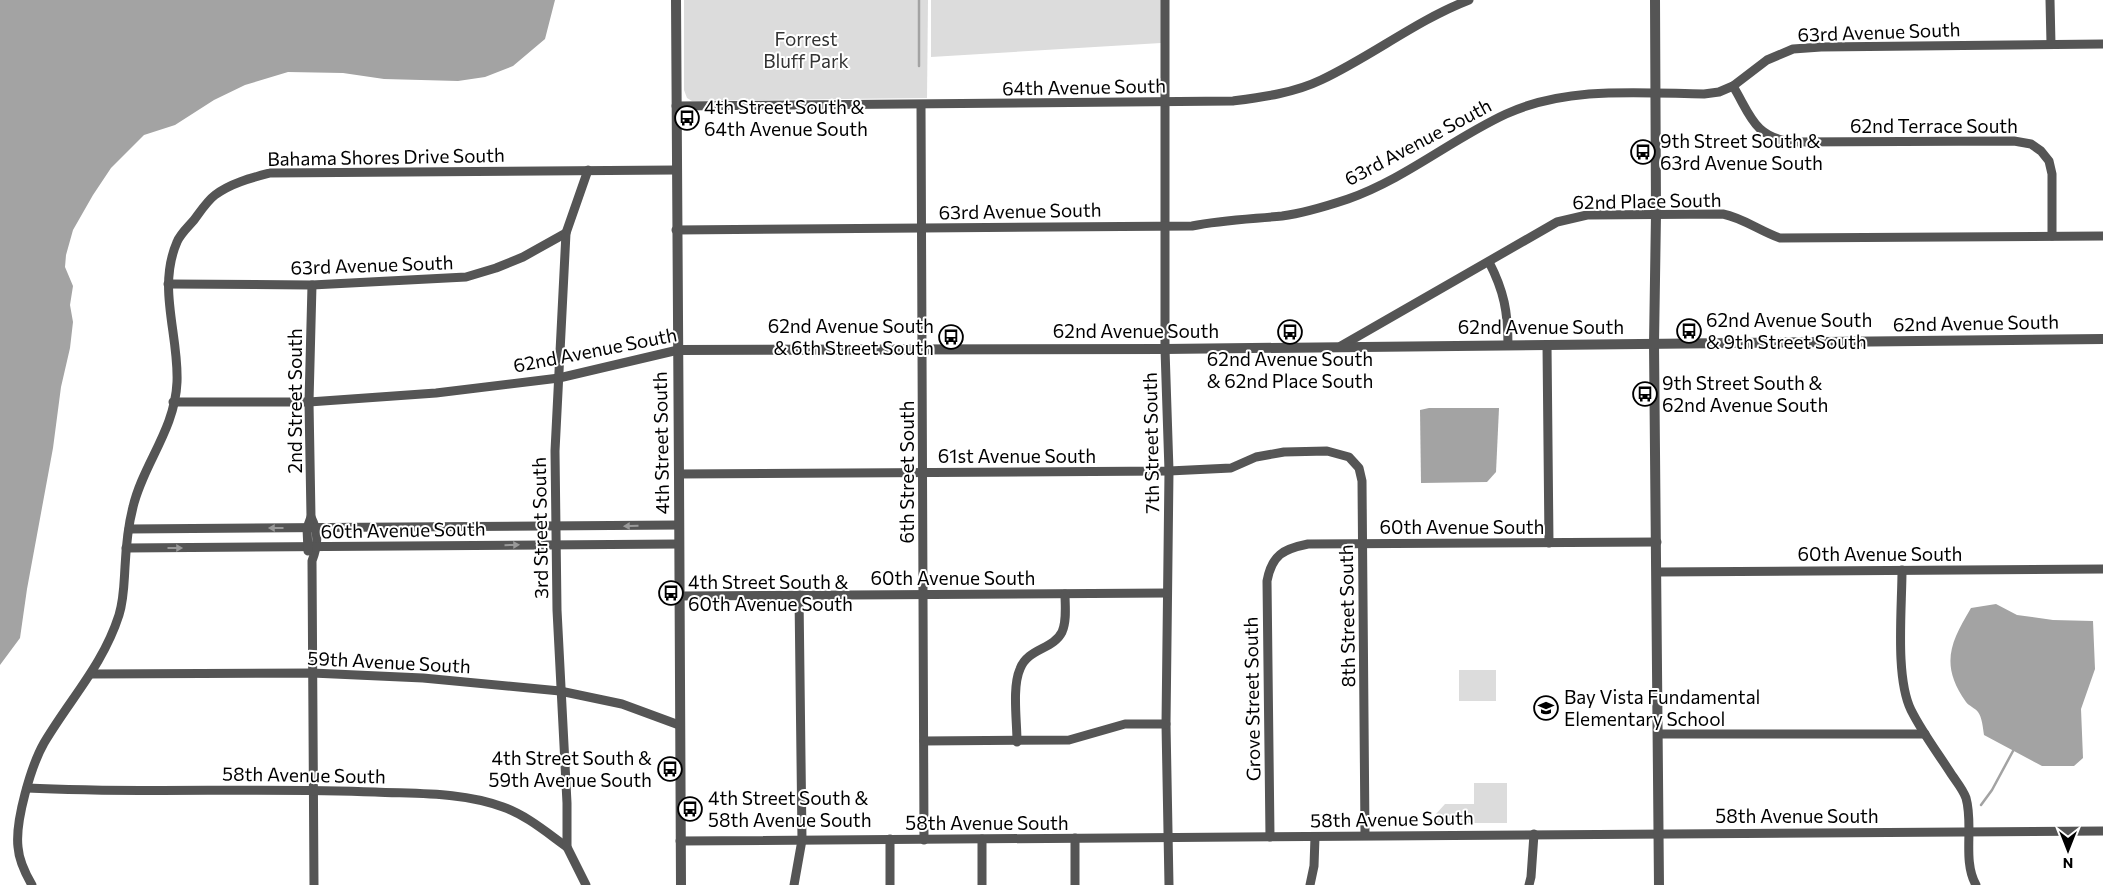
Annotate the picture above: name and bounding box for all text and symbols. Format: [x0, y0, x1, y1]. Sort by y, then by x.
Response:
street label: 63rd Avenue South [1797, 17, 1961, 46]
park label: Forrest Bluff Park [763, 27, 849, 72]
street label: 64th Avenue South [1002, 74, 1166, 99]
street label: 63rd Avenue South [1340, 93, 1495, 190]
place label: 4th Street South & 64th Avenue South [704, 95, 868, 140]
bus stop icon: 4th Street South & 64th Avenue South [674, 105, 700, 131]
street label: 62nd Terrace South [1850, 114, 2018, 137]
place label: 9th Street South & 63rd Avenue South [1660, 129, 1823, 174]
bus stop icon: 9th Street South & 63rd Avenue South [1630, 139, 1656, 165]
street label: Bahama Shores Drive South [267, 143, 505, 170]
street label: 62nd Place South [1572, 188, 1722, 213]
street label: 63rd Avenue South [938, 198, 1102, 223]
street label: 63rd Avenue South [290, 250, 454, 279]
place label: 62nd Avenue South & 9th Street South [1706, 308, 1872, 353]
street label: 62nd Avenue South [1893, 310, 2059, 335]
place label: 62nd Avenue South & 6th Street South [768, 314, 934, 359]
street label: 62nd Avenue South [1458, 315, 1624, 338]
bus stop icon: 62nd Avenue South & 9th Street South [1676, 318, 1702, 344]
street label: 62nd Avenue South [1053, 319, 1219, 342]
bus stop icon: 62nd Avenue South & 62nd Place South [1277, 319, 1303, 345]
street label: 62nd Avenue South [511, 322, 679, 377]
bus stop icon: 62nd Avenue South & 6th Street South [938, 324, 964, 350]
street label: 2nd Street South [283, 328, 306, 474]
place label: 62nd Avenue South & 62nd Place South [1207, 347, 1373, 392]
street label: 4th Street South [648, 371, 673, 515]
place label: 9th Street South & 62nd Avenue South [1662, 371, 1828, 416]
street label: 7th Street South [1138, 372, 1163, 514]
bus stop icon: 9th Street South & 62nd Avenue South [1632, 381, 1658, 407]
street label: 6th Street South [895, 401, 918, 543]
street label: 61st Avenue South [938, 444, 1096, 467]
street label: 3rd Street South [527, 457, 552, 599]
street label: 60th Avenue South [1379, 515, 1545, 538]
street label: 60th Avenue South [320, 517, 486, 542]
one-way arrow [622, 522, 638, 530]
one-way arrow [267, 524, 283, 532]
one-way arrow [505, 541, 521, 549]
street label: 60th Avenue South [1797, 542, 1963, 565]
one-way arrow [167, 544, 183, 552]
street label: 8th Street South [1334, 544, 1359, 688]
street label: 60th Avenue South [870, 566, 1036, 589]
place label: 4th Street South & 60th Avenue South [688, 570, 853, 615]
bus stop icon: 4th Street South & 60th Avenue South [658, 580, 684, 606]
street label: Grove Street South [1239, 617, 1264, 781]
street label: 59th Avenue South [307, 646, 471, 677]
place label: Bay Vista Fundamental Elementary School [1564, 685, 1760, 730]
school or university icon: Bay Vista Fundamental Elementary School [1533, 695, 1559, 721]
place label: 4th Street South & 59th Avenue South [488, 746, 652, 791]
bus stop icon: 4th Street South & 59th Avenue South [657, 756, 683, 782]
street label: 58th Avenue South [222, 762, 386, 787]
place label: 4th Street South & 58th Avenue South [708, 786, 872, 831]
bus stop icon: 4th Street South & 58th Avenue South [677, 796, 703, 822]
street label: 58th Avenue South [1715, 804, 1879, 827]
street label: 58th Avenue South [1310, 806, 1474, 831]
street label: 58th Avenue South [905, 811, 1069, 834]
north arrow [2043, 825, 2093, 875]
text: N [2063, 855, 2073, 872]

